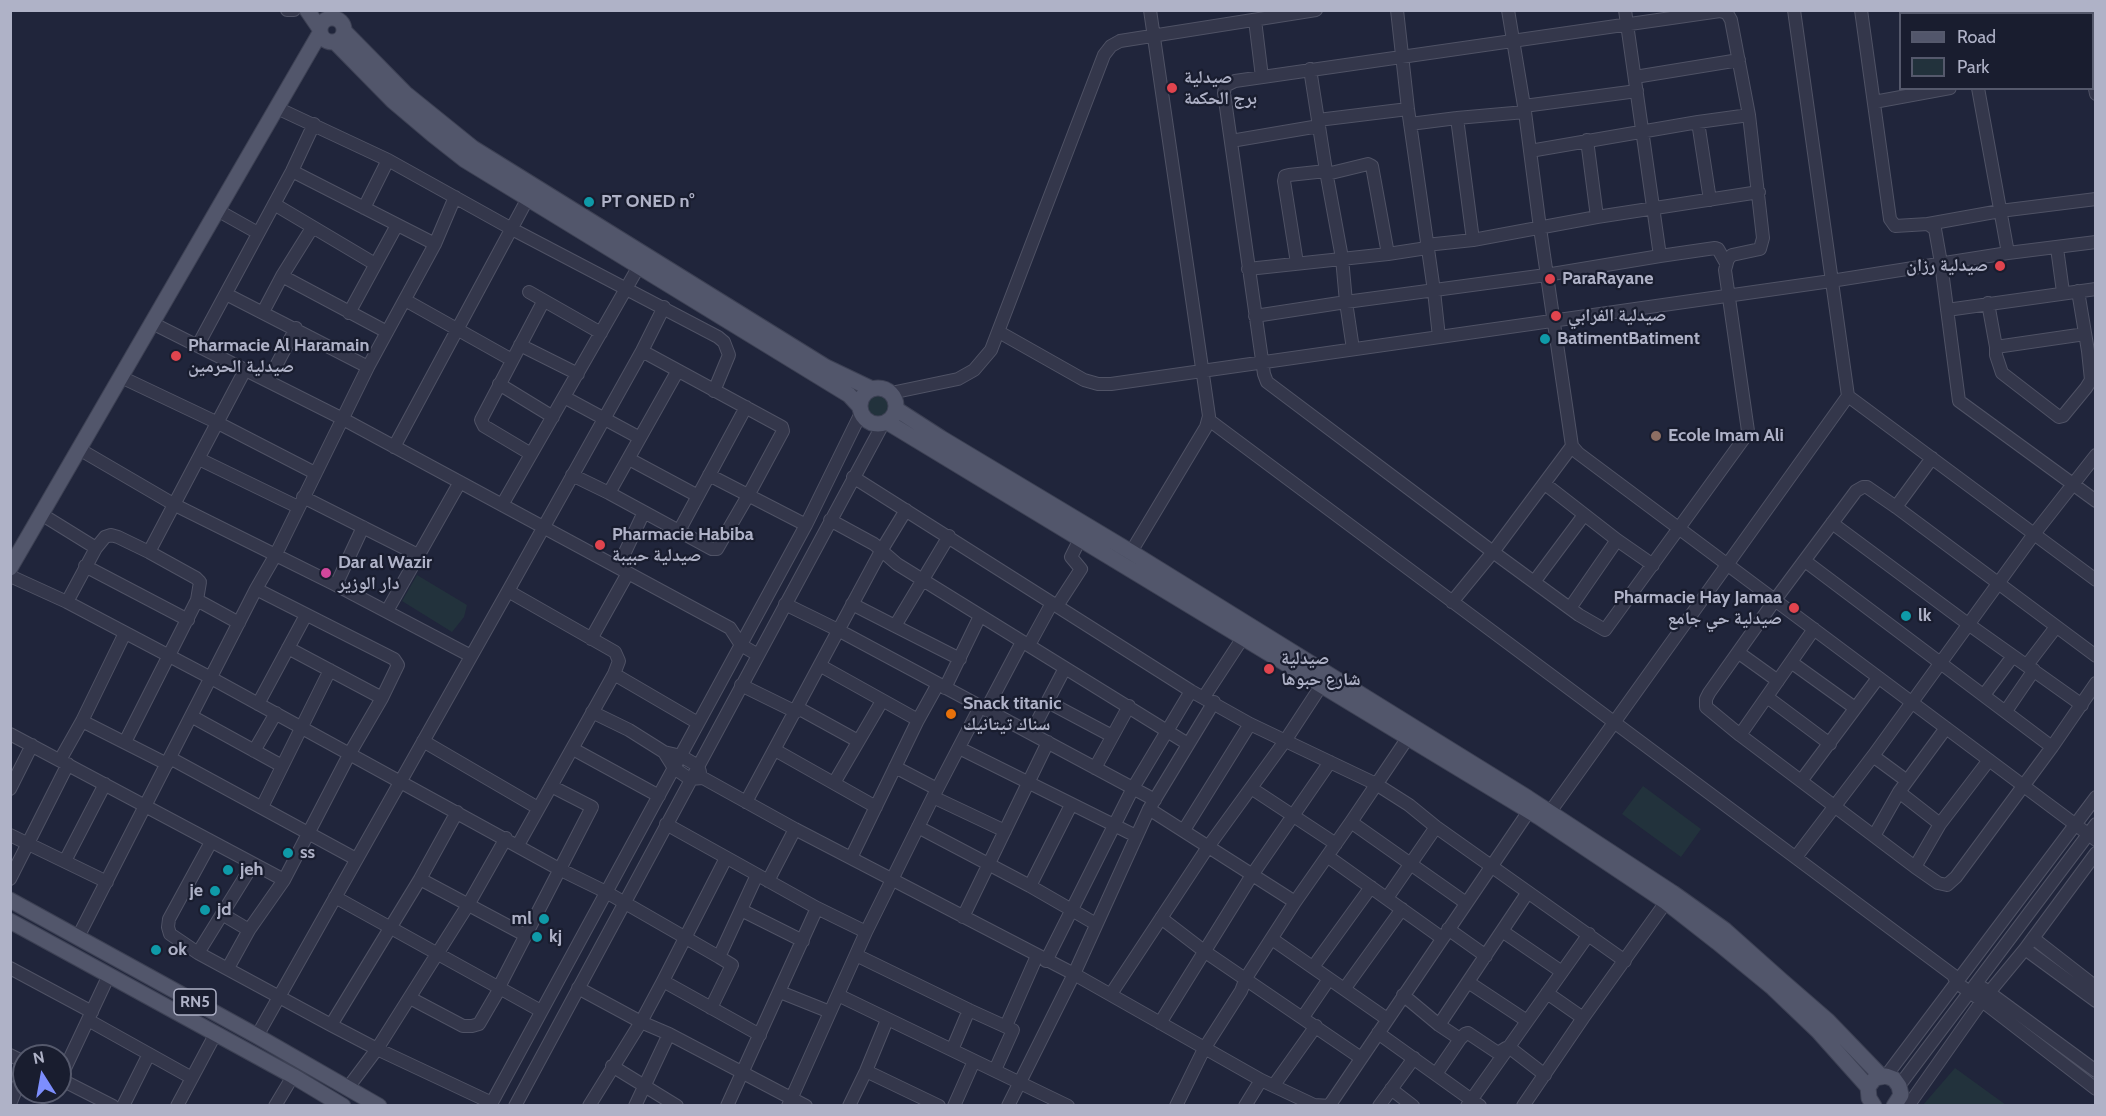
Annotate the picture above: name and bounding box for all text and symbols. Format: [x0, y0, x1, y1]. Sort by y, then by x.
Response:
legend [1899, 12, 2094, 90]
text: Road [1957, 26, 1996, 48]
text: Park [1957, 56, 1989, 78]
place label: صيدلية برج الحكمة [1184, 67, 1257, 110]
marker: صيدلية برج الحكمة [1165, 81, 1179, 95]
place label: PT ONED n° [601, 191, 695, 213]
marker: PT ONED n° [582, 195, 596, 209]
place label: صيدلية رزان [1906, 255, 1988, 277]
marker: صيدلية رزان [1993, 259, 2007, 273]
place label: ParaRayane [1562, 268, 1653, 290]
marker: ParaRayane [1543, 272, 1557, 286]
place label: صيدلية الفرابي [1568, 305, 1666, 327]
marker: صيدلية الفرابي [1549, 309, 1563, 323]
place label: BatimentBatiment [1557, 328, 1700, 350]
marker: BatimentBatiment [1538, 332, 1552, 346]
place label: Pharmacie Al Haramain صيدلية الحرمين [188, 335, 369, 378]
marker: Pharmacie Al Haramain صيدلية الحرمين [169, 349, 183, 363]
place label: Ecole Imam Ali [1668, 425, 1784, 447]
marker: Ecole Imam Ali [1649, 429, 1663, 443]
place label: Pharmacie Habiba صيدلية حبيبة [612, 524, 754, 566]
marker: Pharmacie Habiba صيدلية حبيبة [593, 538, 607, 552]
place label: Dar al Wazir دار الوزير [338, 552, 432, 594]
marker: Dar al Wazir دار الوزير [319, 566, 333, 580]
place label: Pharmacie Hay Jamaa صيدلية حي جامع [1613, 587, 1782, 630]
marker: Pharmacie Hay Jamaa صيدلية حي جامع [1787, 601, 1801, 615]
place label: lk [1918, 605, 1931, 627]
marker: lk [1899, 609, 1913, 623]
place label: صيدلية شارع حبوها [1281, 648, 1361, 690]
marker: صيدلية شارع حبوها [1262, 662, 1276, 676]
place label: Snack titanic سناك تيتانيك [963, 693, 1061, 736]
marker: Snack titanic سناك تيتانيك [944, 707, 958, 721]
place label: ss [300, 842, 315, 864]
marker: ss [281, 846, 295, 860]
place label: jeh [240, 859, 264, 881]
marker: jeh [221, 863, 235, 877]
place label: je [189, 880, 203, 902]
marker: je [208, 884, 222, 898]
place label: jd [217, 899, 232, 921]
marker: jd [198, 903, 212, 917]
place label: ml [512, 908, 532, 930]
marker: ml [537, 912, 551, 926]
place label: kj [549, 926, 562, 948]
marker: kj [530, 930, 544, 944]
place label: ok [168, 939, 187, 961]
marker: ok [149, 943, 163, 957]
road number: RN5 [174, 989, 216, 1015]
north arrow [12, 1044, 72, 1104]
text: N [31, 1047, 46, 1068]

